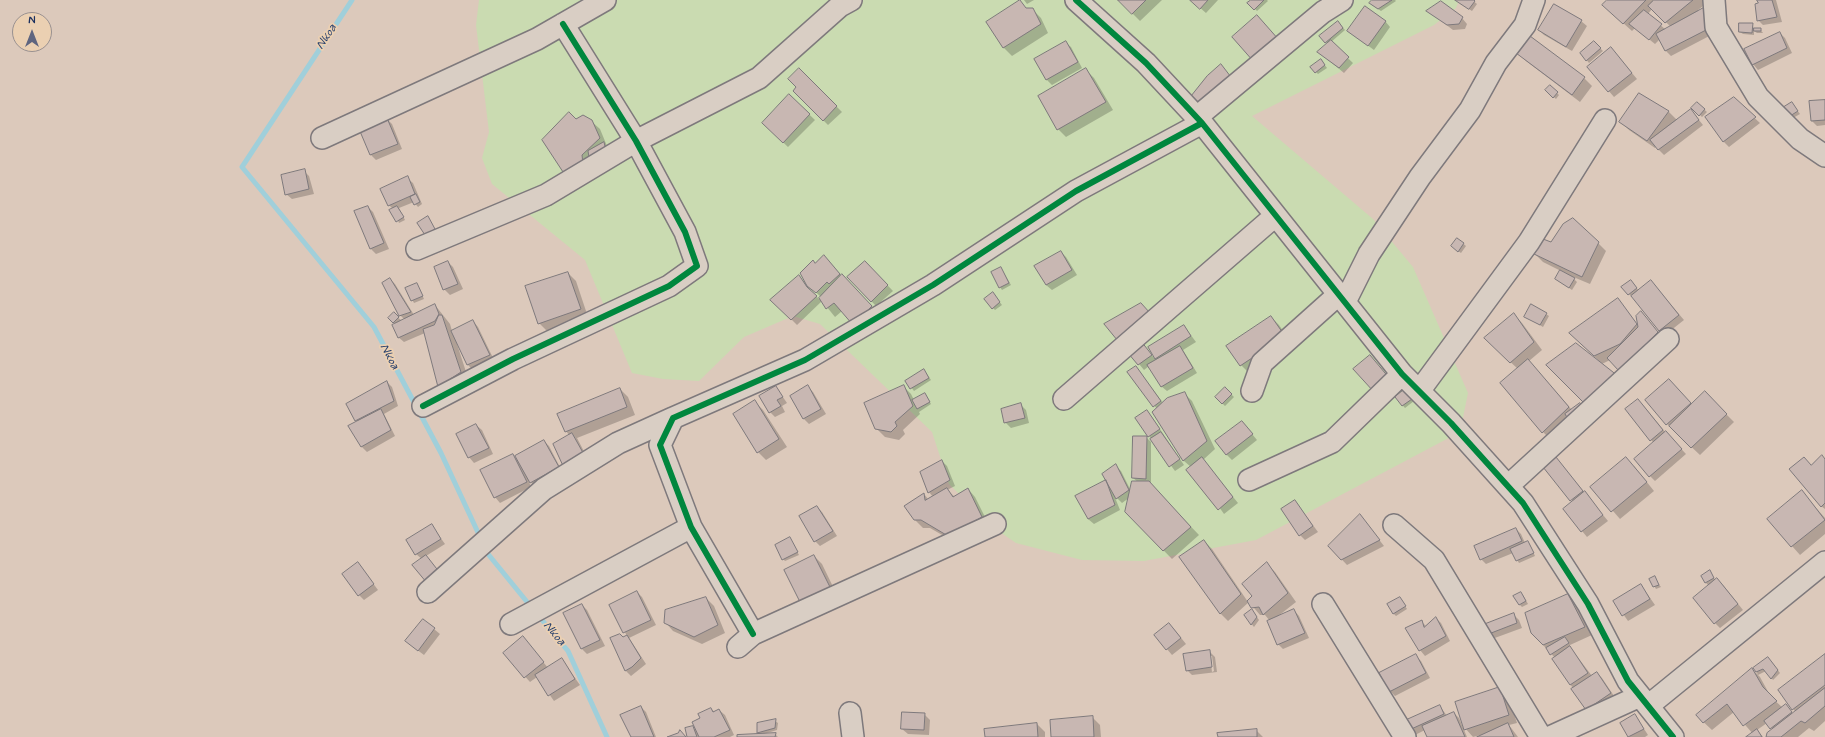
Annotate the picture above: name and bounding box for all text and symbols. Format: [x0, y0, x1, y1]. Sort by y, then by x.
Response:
north arrow [12, 12, 52, 52]
text: N [28, 14, 36, 28]
water label: Nkoa [313, 21, 341, 53]
water label: Nkoa [376, 341, 402, 373]
water label: Nkoa [539, 618, 569, 650]

